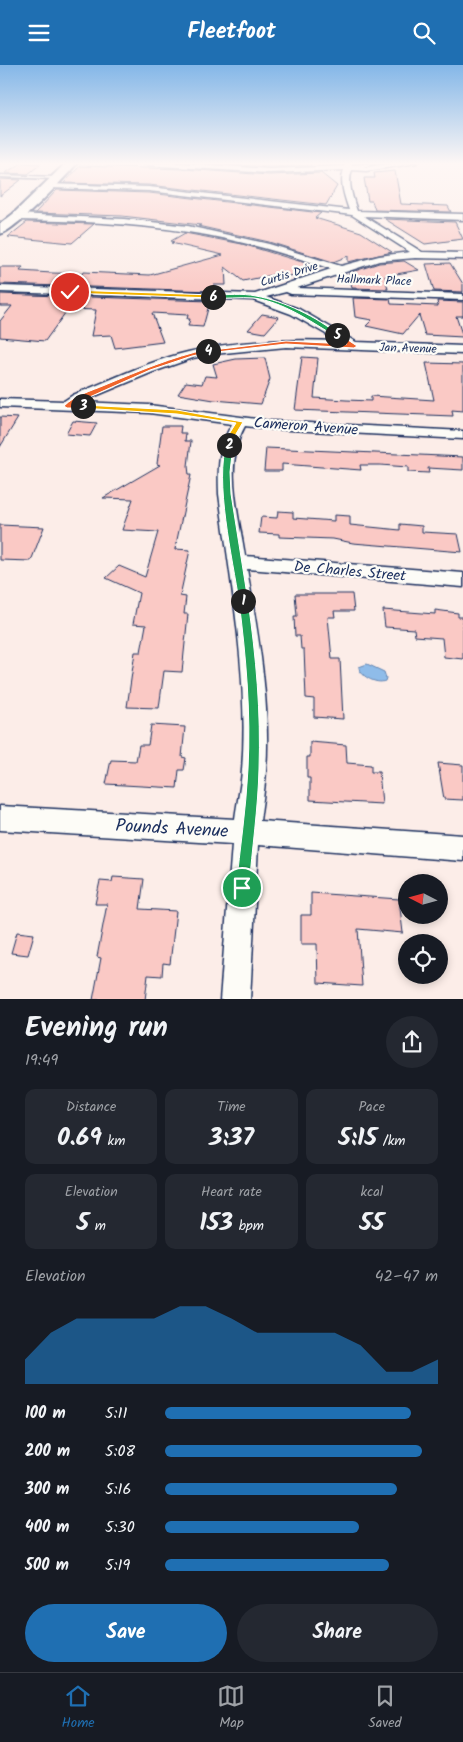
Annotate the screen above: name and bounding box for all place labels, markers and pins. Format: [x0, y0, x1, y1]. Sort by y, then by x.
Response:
pin [49, 271, 91, 313]
pin: 6 [200, 285, 226, 309]
pin: 5 [324, 323, 350, 347]
pin: 4 [196, 339, 220, 363]
pin: 3 [70, 393, 96, 419]
pin: 2 [216, 433, 242, 457]
pin: 1 [230, 589, 256, 613]
pin [221, 867, 263, 909]

